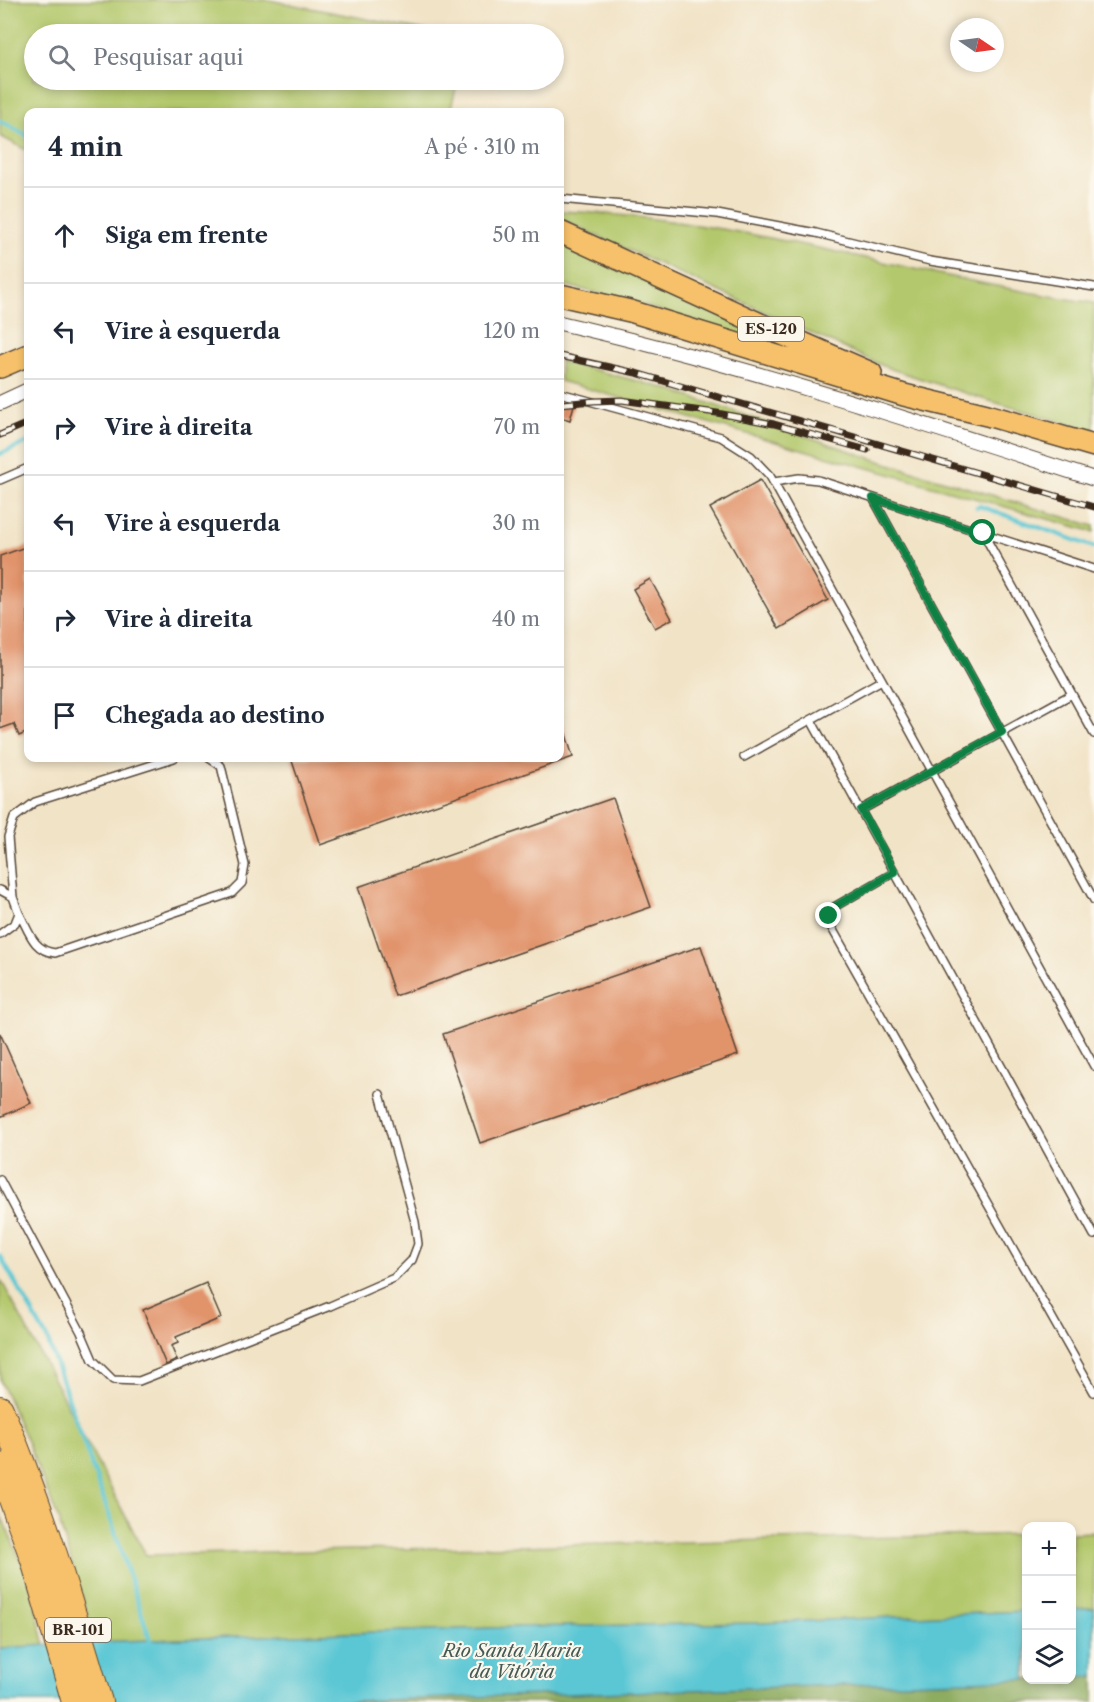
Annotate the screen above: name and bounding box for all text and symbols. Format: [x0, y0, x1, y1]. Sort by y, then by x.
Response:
north arrow [950, 18, 1004, 72]
search box [24, 24, 564, 90]
icon: search [45, 41, 78, 74]
text: Pesquisar aqui [93, 44, 243, 71]
text: 4 min [48, 131, 123, 163]
text: A pé · 310 m [425, 135, 540, 159]
icon: ahead [48, 219, 81, 252]
text: Siga em frente [105, 222, 268, 249]
text: 50 m [493, 223, 540, 247]
icon: left [48, 315, 81, 348]
road number: ES-120 [738, 317, 804, 341]
text: Vire à esquerda [105, 318, 280, 345]
text: 120 m [483, 319, 540, 343]
icon: right [48, 411, 81, 444]
text: Vire à direita [105, 414, 252, 441]
text: 70 m [494, 415, 540, 439]
icon: left [48, 507, 81, 540]
text: Vire à esquerda [105, 510, 280, 537]
text: 30 m [492, 511, 540, 535]
route start [969, 519, 995, 545]
icon: right [48, 603, 81, 636]
text: Vire à direita [105, 606, 252, 633]
text: 40 m [492, 607, 540, 631]
icon: arrive [48, 699, 81, 732]
text: Chegada ao destino [105, 702, 325, 729]
route end [815, 902, 841, 928]
map controls [1022, 1522, 1076, 1684]
button: + [1022, 1522, 1076, 1576]
button: − [1022, 1576, 1076, 1630]
road number: BR-101 [45, 1618, 111, 1642]
button: layers [1022, 1630, 1076, 1684]
water label: Rio Santa Maria da Vitória [440, 1640, 582, 1683]

